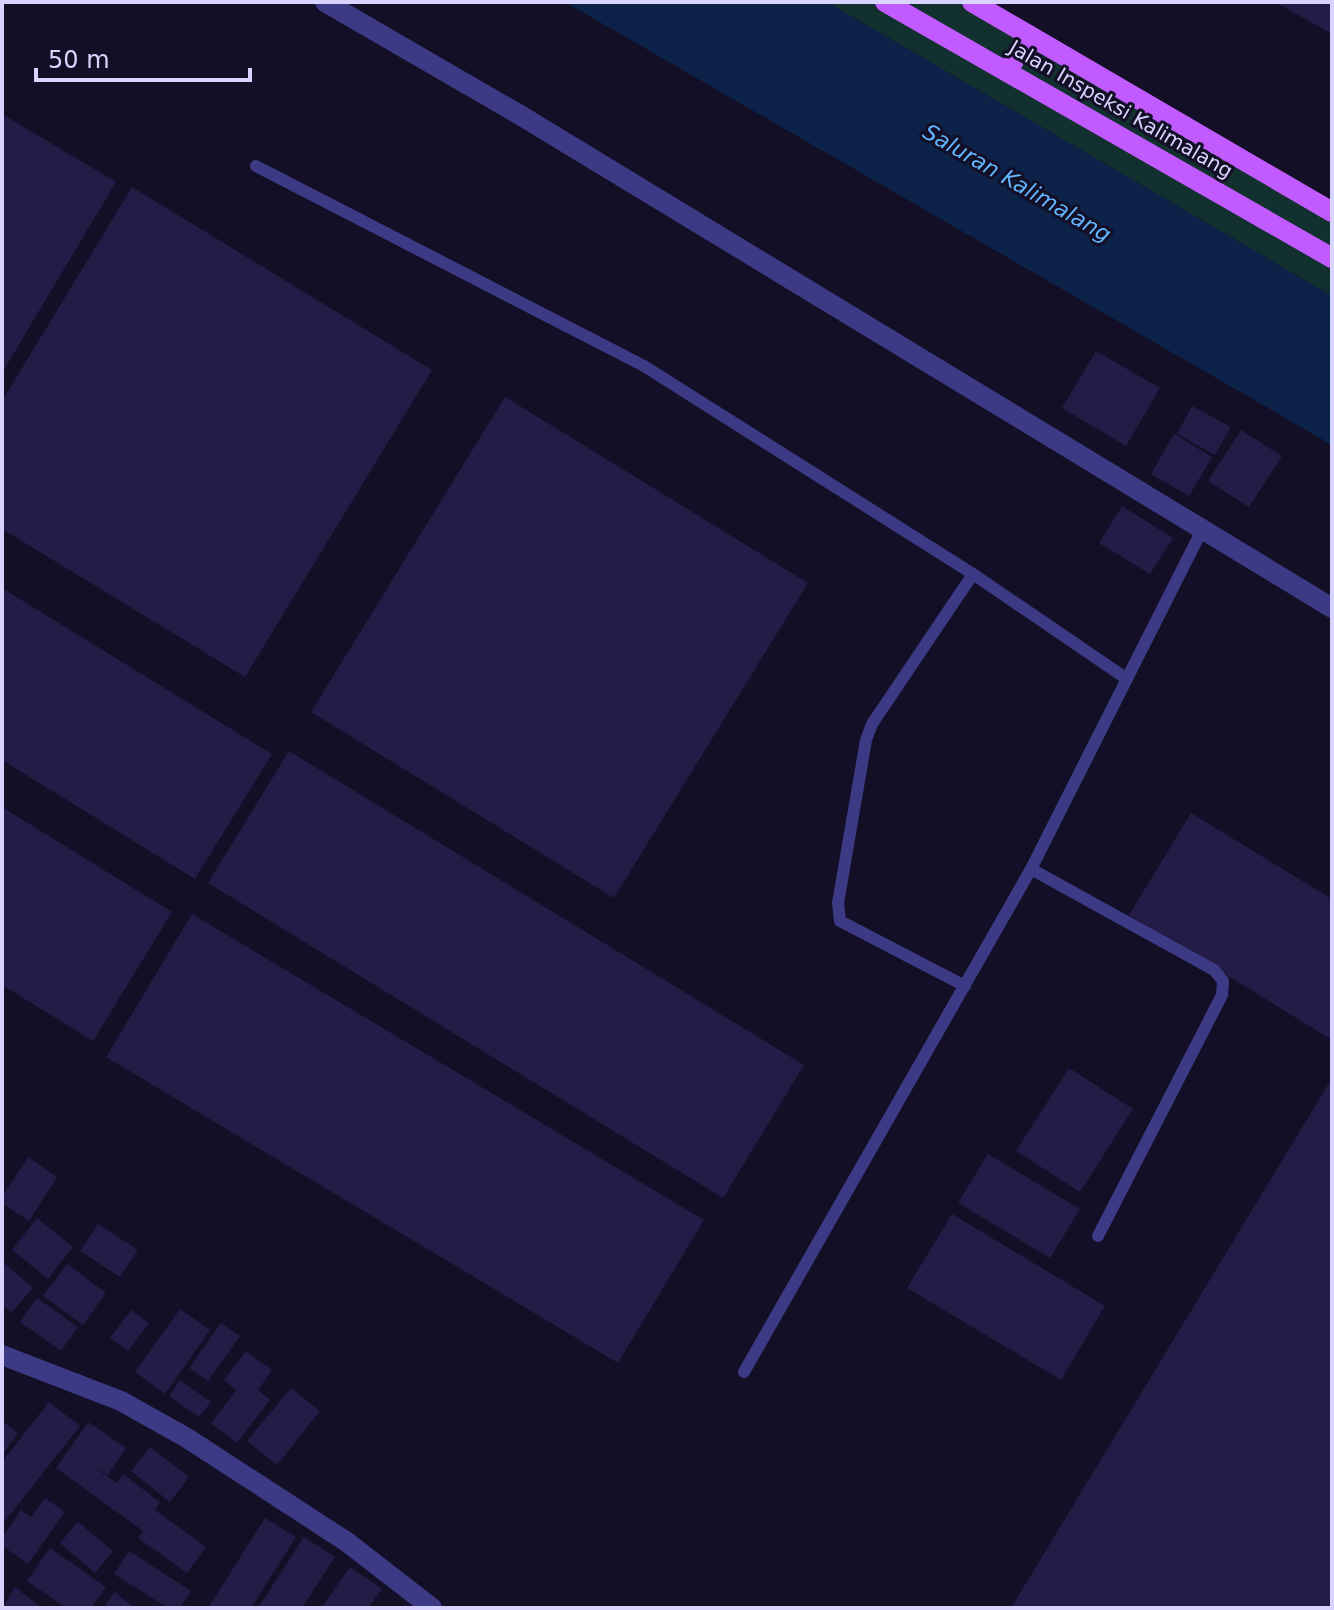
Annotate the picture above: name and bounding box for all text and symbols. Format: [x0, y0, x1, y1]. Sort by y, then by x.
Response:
scale bar [36, 32, 250, 82]
street label: Jalan Inspeksi Kalimalang [1003, 34, 1237, 183]
text: 50 m [48, 46, 110, 74]
water label: Saluran Kalimalang [919, 119, 1115, 247]

